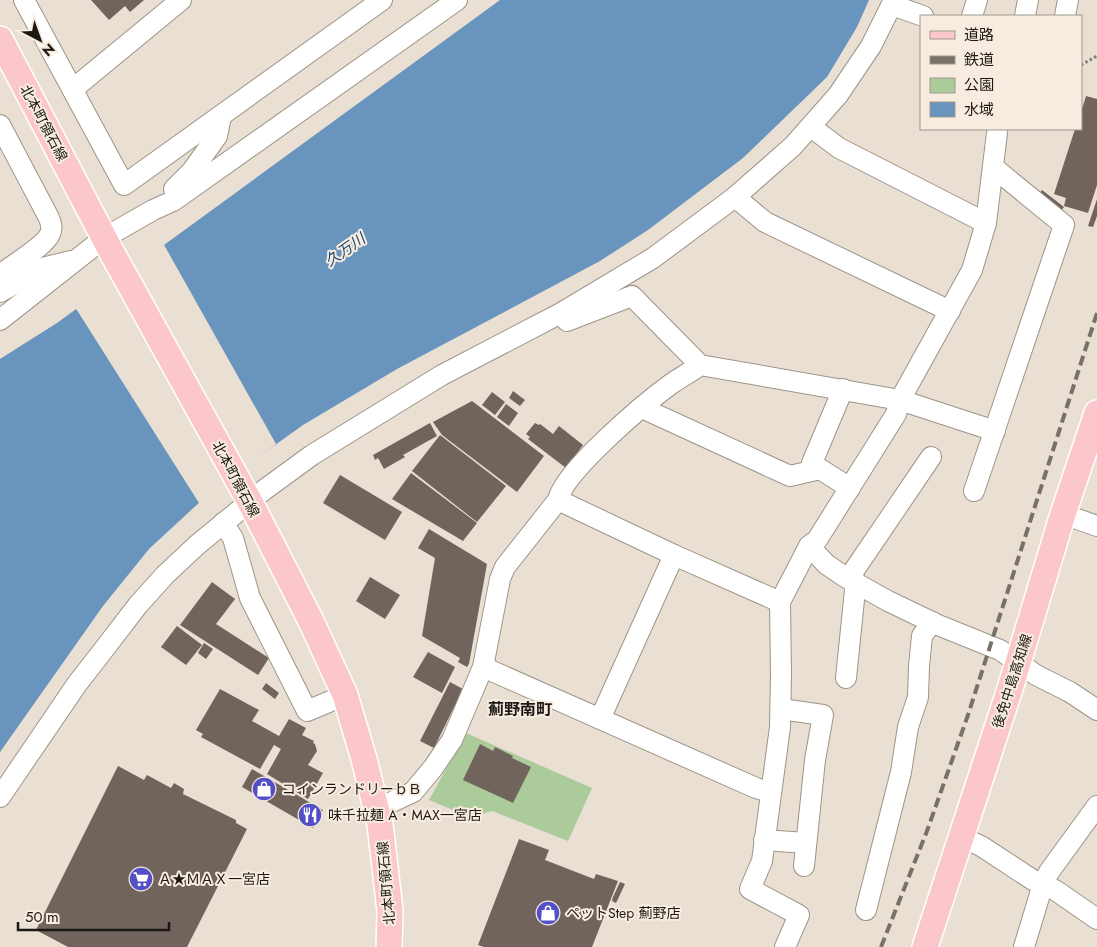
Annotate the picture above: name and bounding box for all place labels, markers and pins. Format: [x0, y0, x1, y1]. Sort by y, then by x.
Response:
shop icon: コインランドリーｂＢ [251, 776, 277, 802]
place label: コインランドリーｂＢ [282, 779, 422, 799]
restaurant icon: 味千拉麺 A・MAX一宮店 [297, 802, 323, 828]
place label: 味千拉麺 A・MAX一宮店 [328, 805, 482, 825]
supermarket icon: Ａ★ＭＡＸ一宮店 [128, 866, 154, 892]
place label: Ａ★ＭＡＸ一宮店 [158, 869, 270, 889]
shop icon: ペットStep 薊野店 [535, 900, 561, 926]
place label: ペットStep 薊野店 [566, 903, 680, 923]

